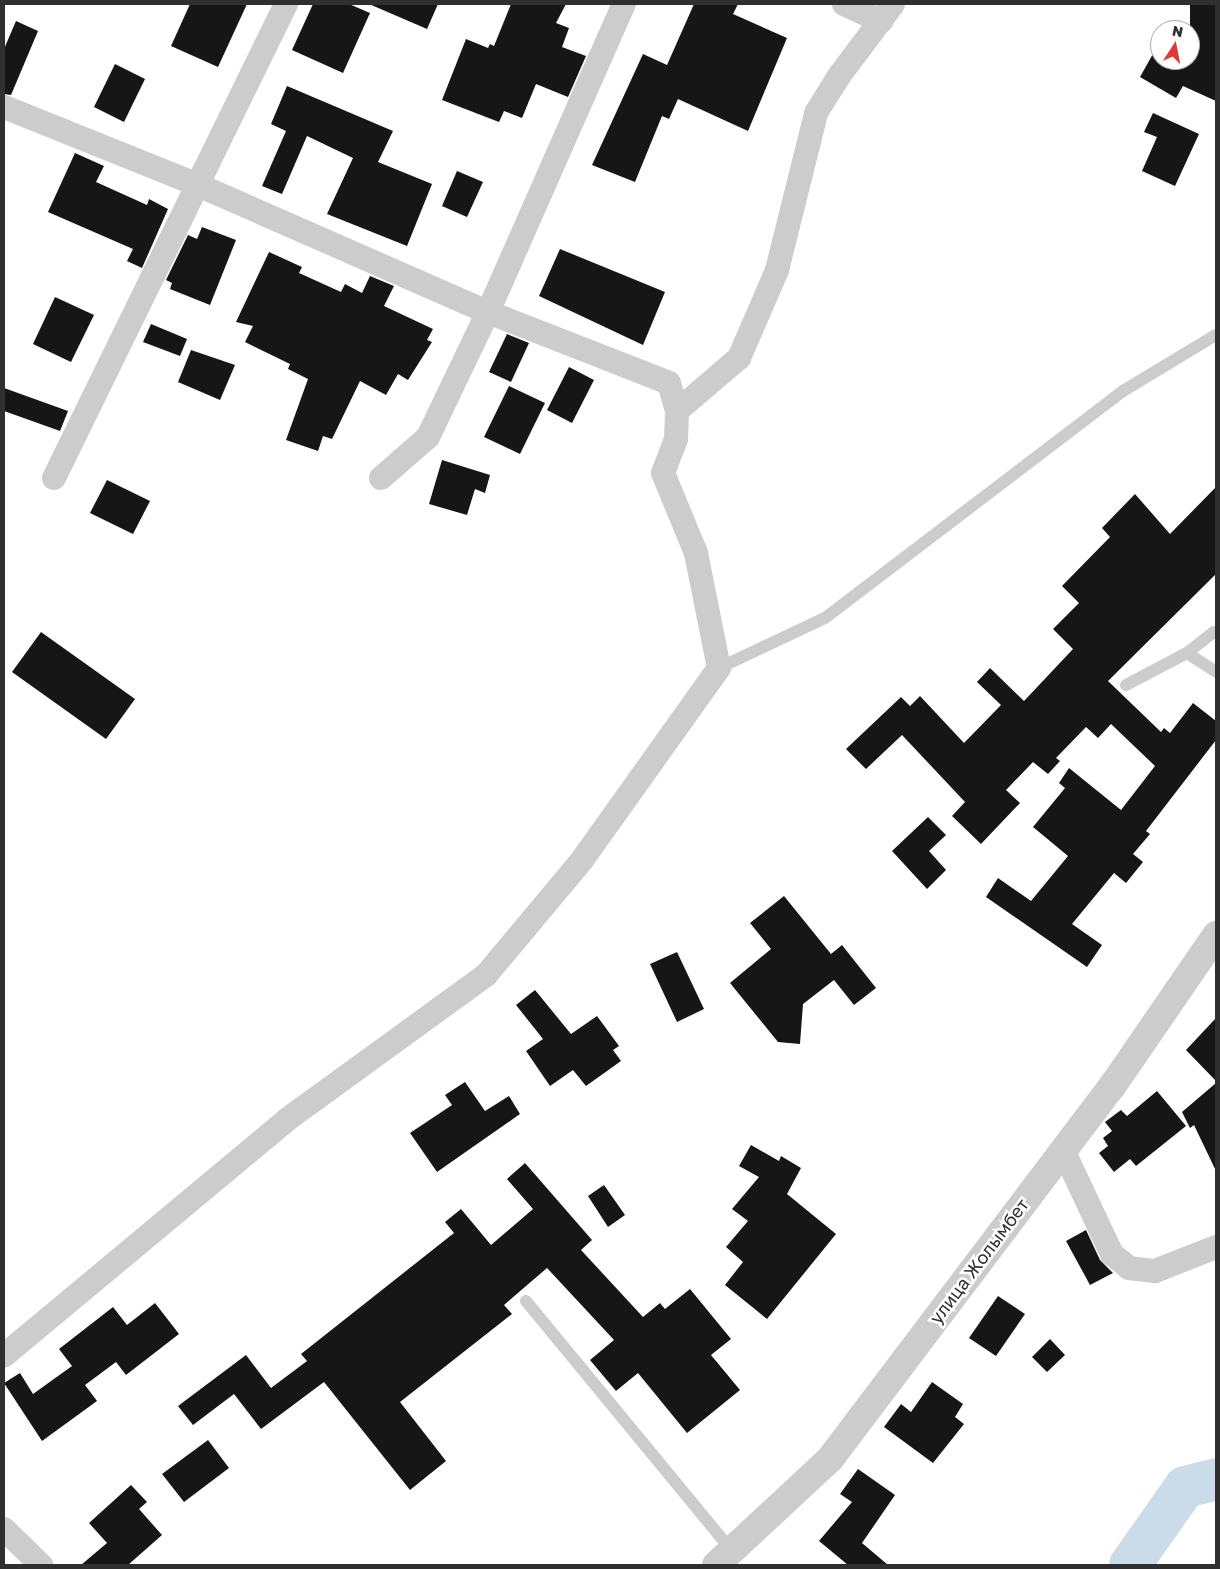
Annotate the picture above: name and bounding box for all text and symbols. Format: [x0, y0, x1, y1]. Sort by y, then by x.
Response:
north arrow [1150, 20, 1200, 70]
text: N [1171, 21, 1185, 40]
street label: улица Жолымбет [925, 1194, 1033, 1328]

